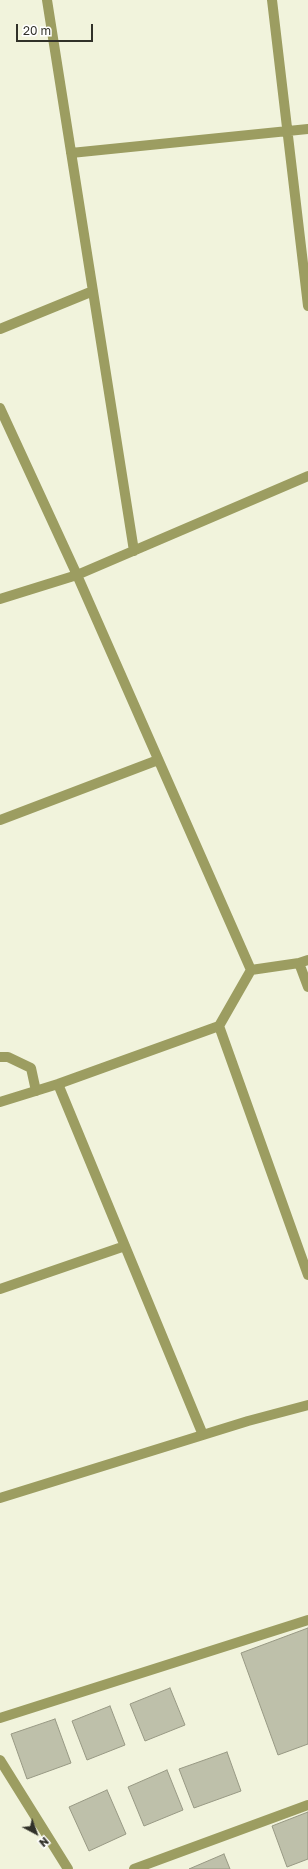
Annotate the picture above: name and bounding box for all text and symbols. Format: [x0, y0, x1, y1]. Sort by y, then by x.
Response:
scale bar [18, 16, 95, 42]
text: 20 m [23, 23, 51, 38]
north arrow [16, 1813, 56, 1853]
text: N [37, 1835, 52, 1850]

